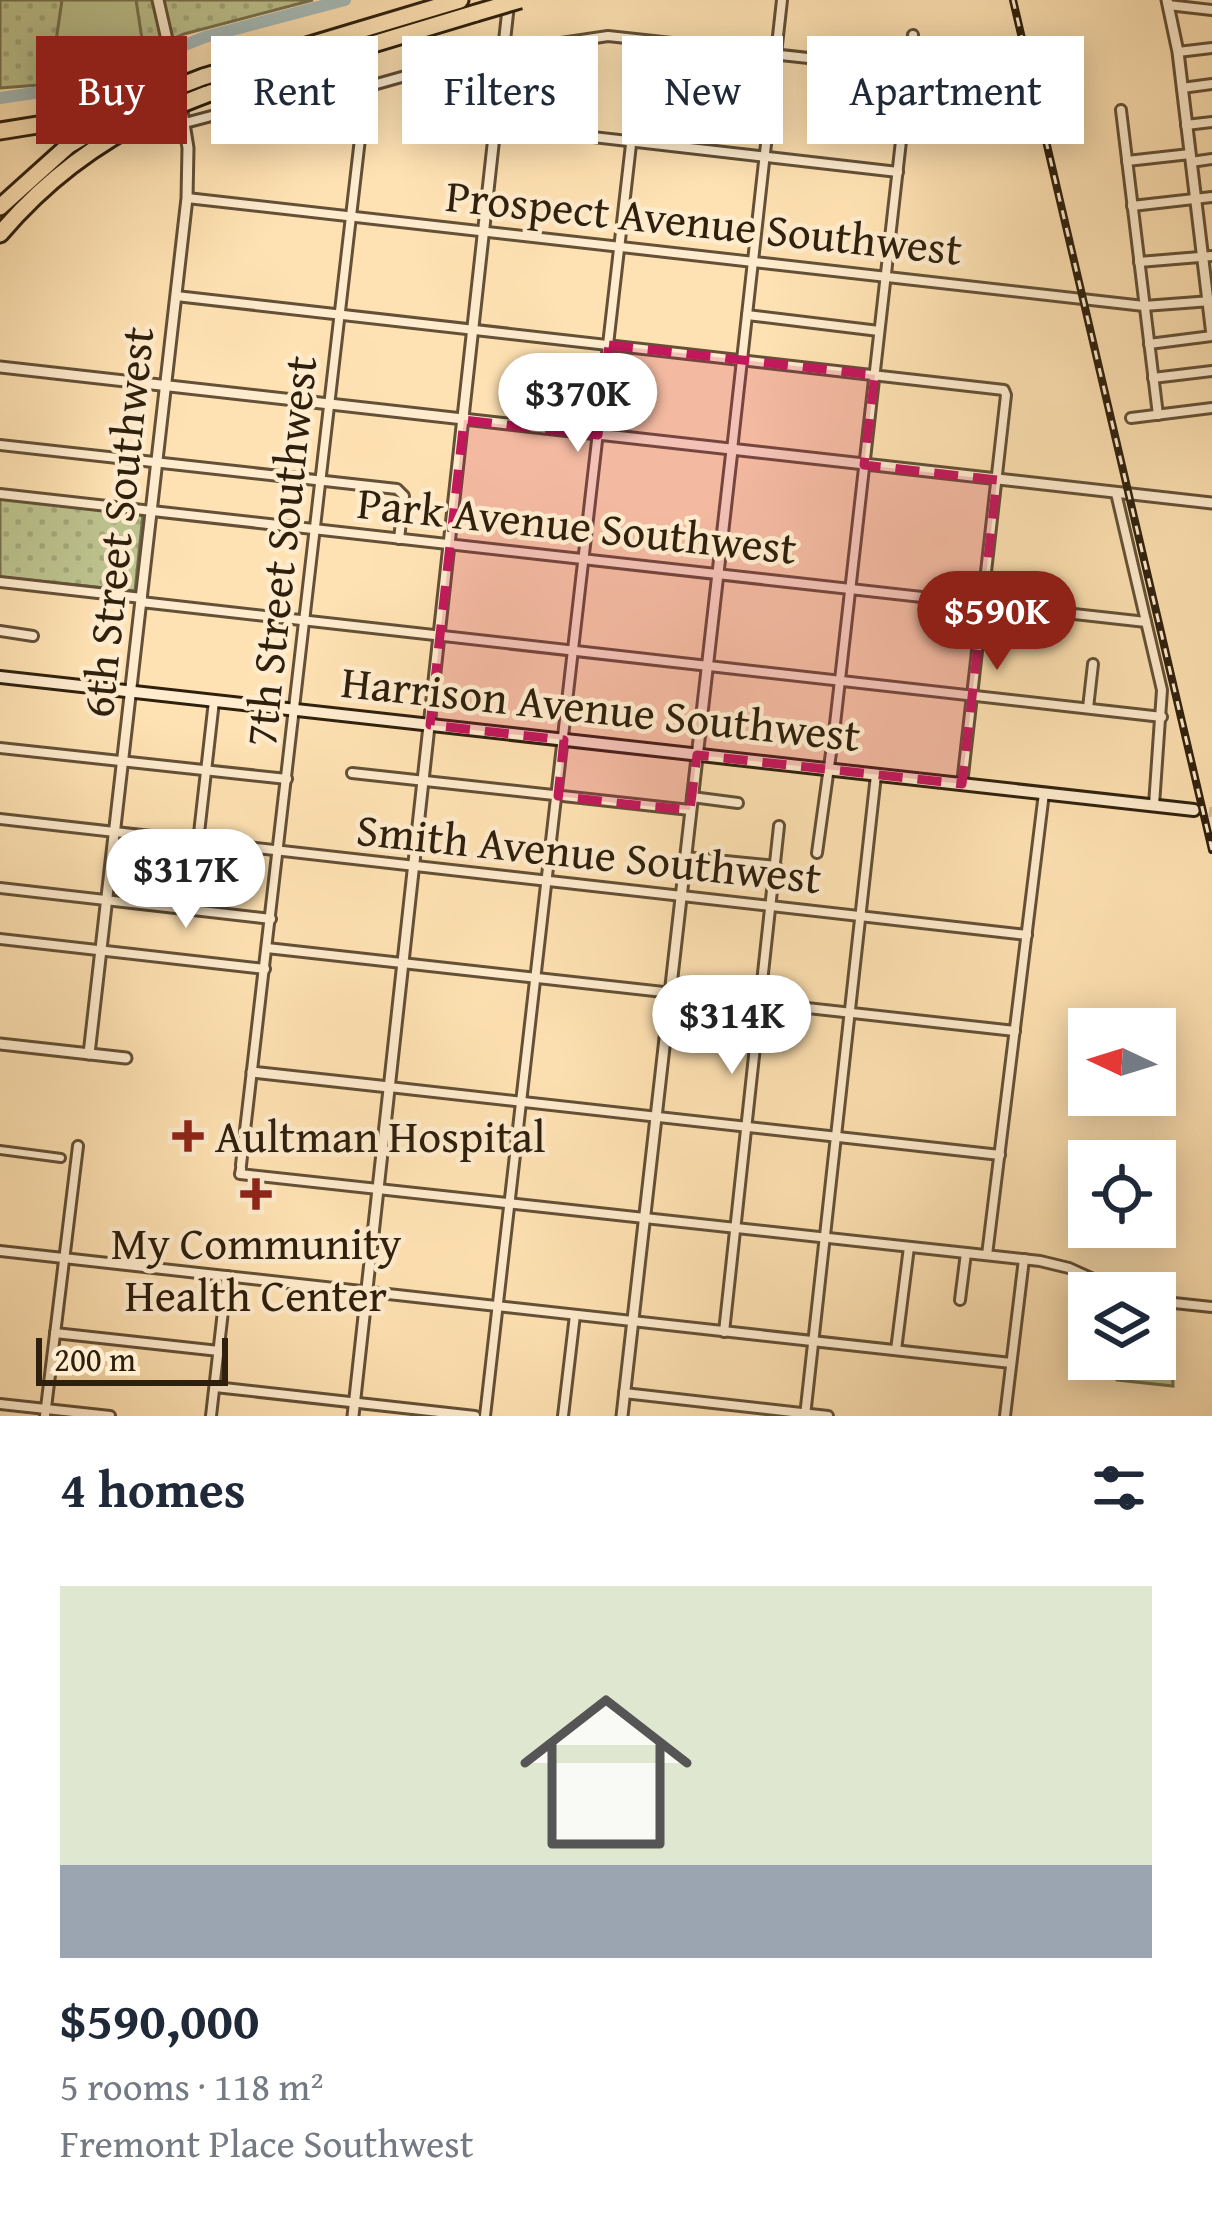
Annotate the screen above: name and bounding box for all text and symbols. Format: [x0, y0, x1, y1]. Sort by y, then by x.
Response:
chip: Buy [36, 36, 187, 144]
chip: Rent [211, 36, 378, 144]
chip: Filters [402, 36, 598, 144]
chip: New [622, 36, 783, 144]
chip: Apartment [807, 36, 1084, 144]
street label: Prospect Avenue Southwest [443, 162, 965, 281]
street label: 6th Street Southwest [64, 323, 169, 721]
street label: 7th Street Southwest [227, 352, 332, 750]
pin: $370K [494, 353, 662, 455]
text: $370K [525, 363, 631, 420]
street label: Park Avenue Southwest [354, 469, 800, 580]
pin: $590K [913, 571, 1081, 673]
text: $590K [944, 581, 1050, 638]
street label: Harrison Avenue Southwest [338, 648, 864, 767]
street label: Smith Avenue Southwest [353, 796, 825, 909]
pin: $317K [102, 829, 270, 931]
text: $317K [133, 839, 239, 896]
pin: $314K [648, 975, 816, 1077]
text: $314K [679, 985, 785, 1042]
north arrow [1068, 1008, 1176, 1116]
map controls [1068, 1008, 1176, 1380]
place label: Aultman Hospital [215, 1103, 546, 1168]
marker: Aultman Hospital [172, 1120, 204, 1152]
button: locate [1068, 1140, 1176, 1248]
marker: My Community Health Center [240, 1178, 272, 1210]
place label: My Community Health Center [111, 1210, 402, 1327]
button: layers [1068, 1272, 1176, 1380]
scale bar [36, 1332, 228, 1385]
text: 200 m [54, 1335, 136, 1383]
text: 4 homes [60, 1451, 246, 1526]
icon: filters [1086, 1455, 1152, 1521]
icon: home [498, 1664, 714, 1880]
text: $590,000 [60, 1982, 259, 2057]
text: 5 rooms · 118 m² [60, 2057, 324, 2114]
text: Fremont Place Southwest [60, 2114, 474, 2171]

